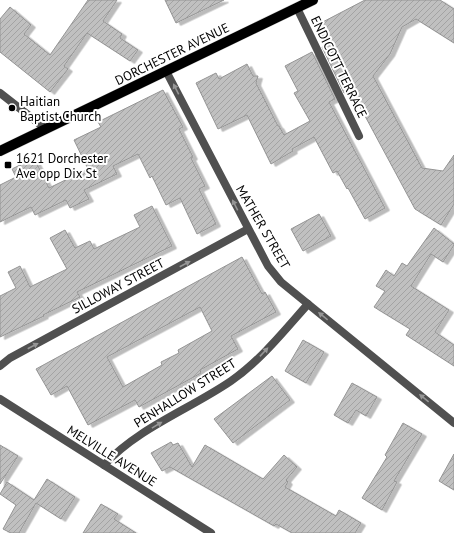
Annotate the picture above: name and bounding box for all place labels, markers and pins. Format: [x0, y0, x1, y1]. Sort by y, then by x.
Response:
place label: Haitian Baptist Church [20, 93, 101, 125]
marker: Haitian Baptist Church [7, 103, 17, 113]
place label: 1621 Dorchester Ave opp Dix St [16, 150, 109, 182]
marker: 1621 Dorchester Ave opp Dix St [3, 160, 13, 170]

